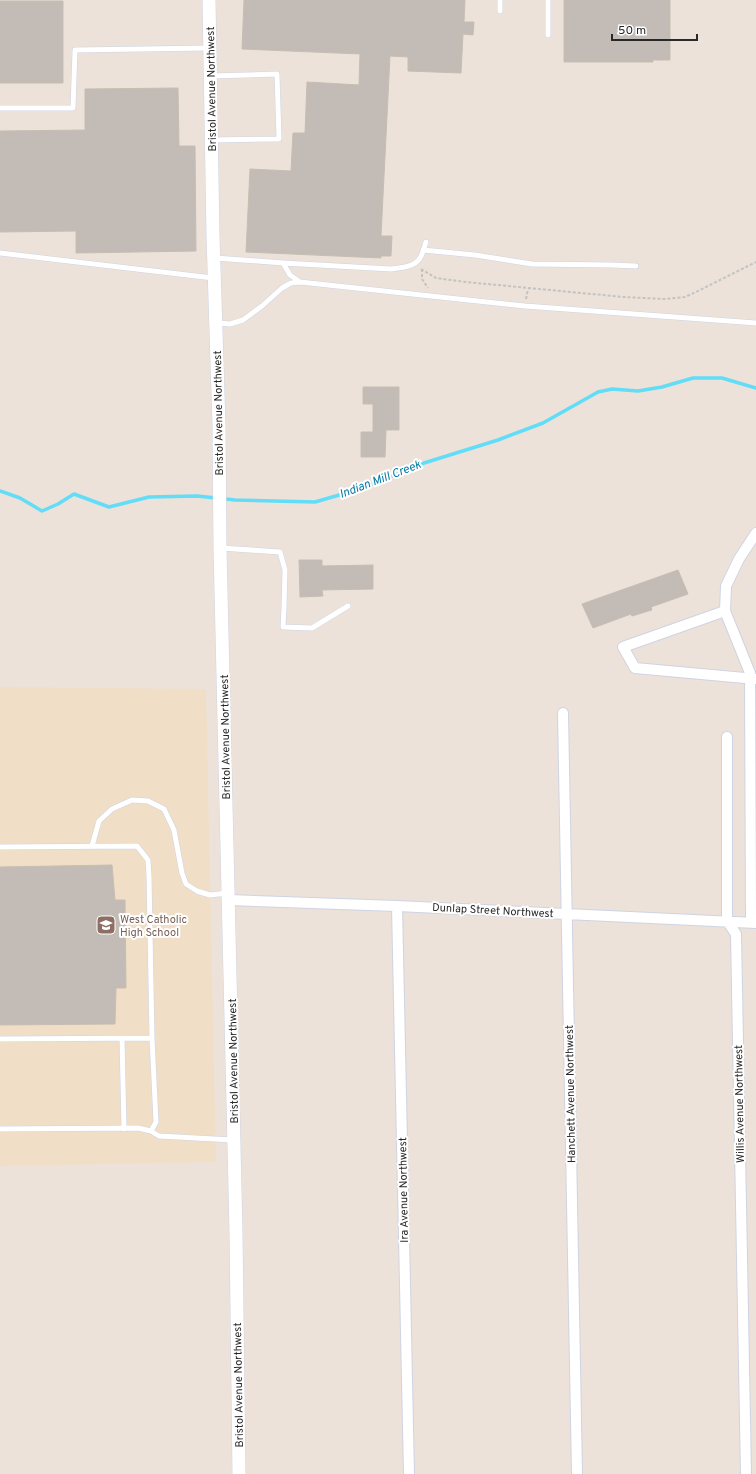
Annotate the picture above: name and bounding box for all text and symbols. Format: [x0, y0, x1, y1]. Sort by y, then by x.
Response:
scale bar [612, 16, 697, 42]
text: 50 m [618, 23, 646, 39]
street label: Bristol Avenue Northwest [204, 26, 220, 152]
street label: Bristol Avenue Northwest [211, 350, 227, 476]
water label: Indian Mill Creek [337, 457, 424, 503]
street label: Bristol Avenue Northwest [218, 674, 234, 800]
street label: Dunlap Street Northwest [432, 901, 554, 921]
place label: West Catholic High School [120, 913, 187, 940]
school or university icon: West Catholic High School [95, 914, 117, 936]
street label: Bristol Avenue Northwest [226, 998, 242, 1124]
street label: Hanchett Avenue Northwest [563, 1025, 579, 1163]
street label: Willis Avenue Northwest [732, 1045, 748, 1163]
street label: Ira Avenue Northwest [396, 1137, 412, 1243]
street label: Bristol Avenue Northwest [231, 1322, 247, 1448]

